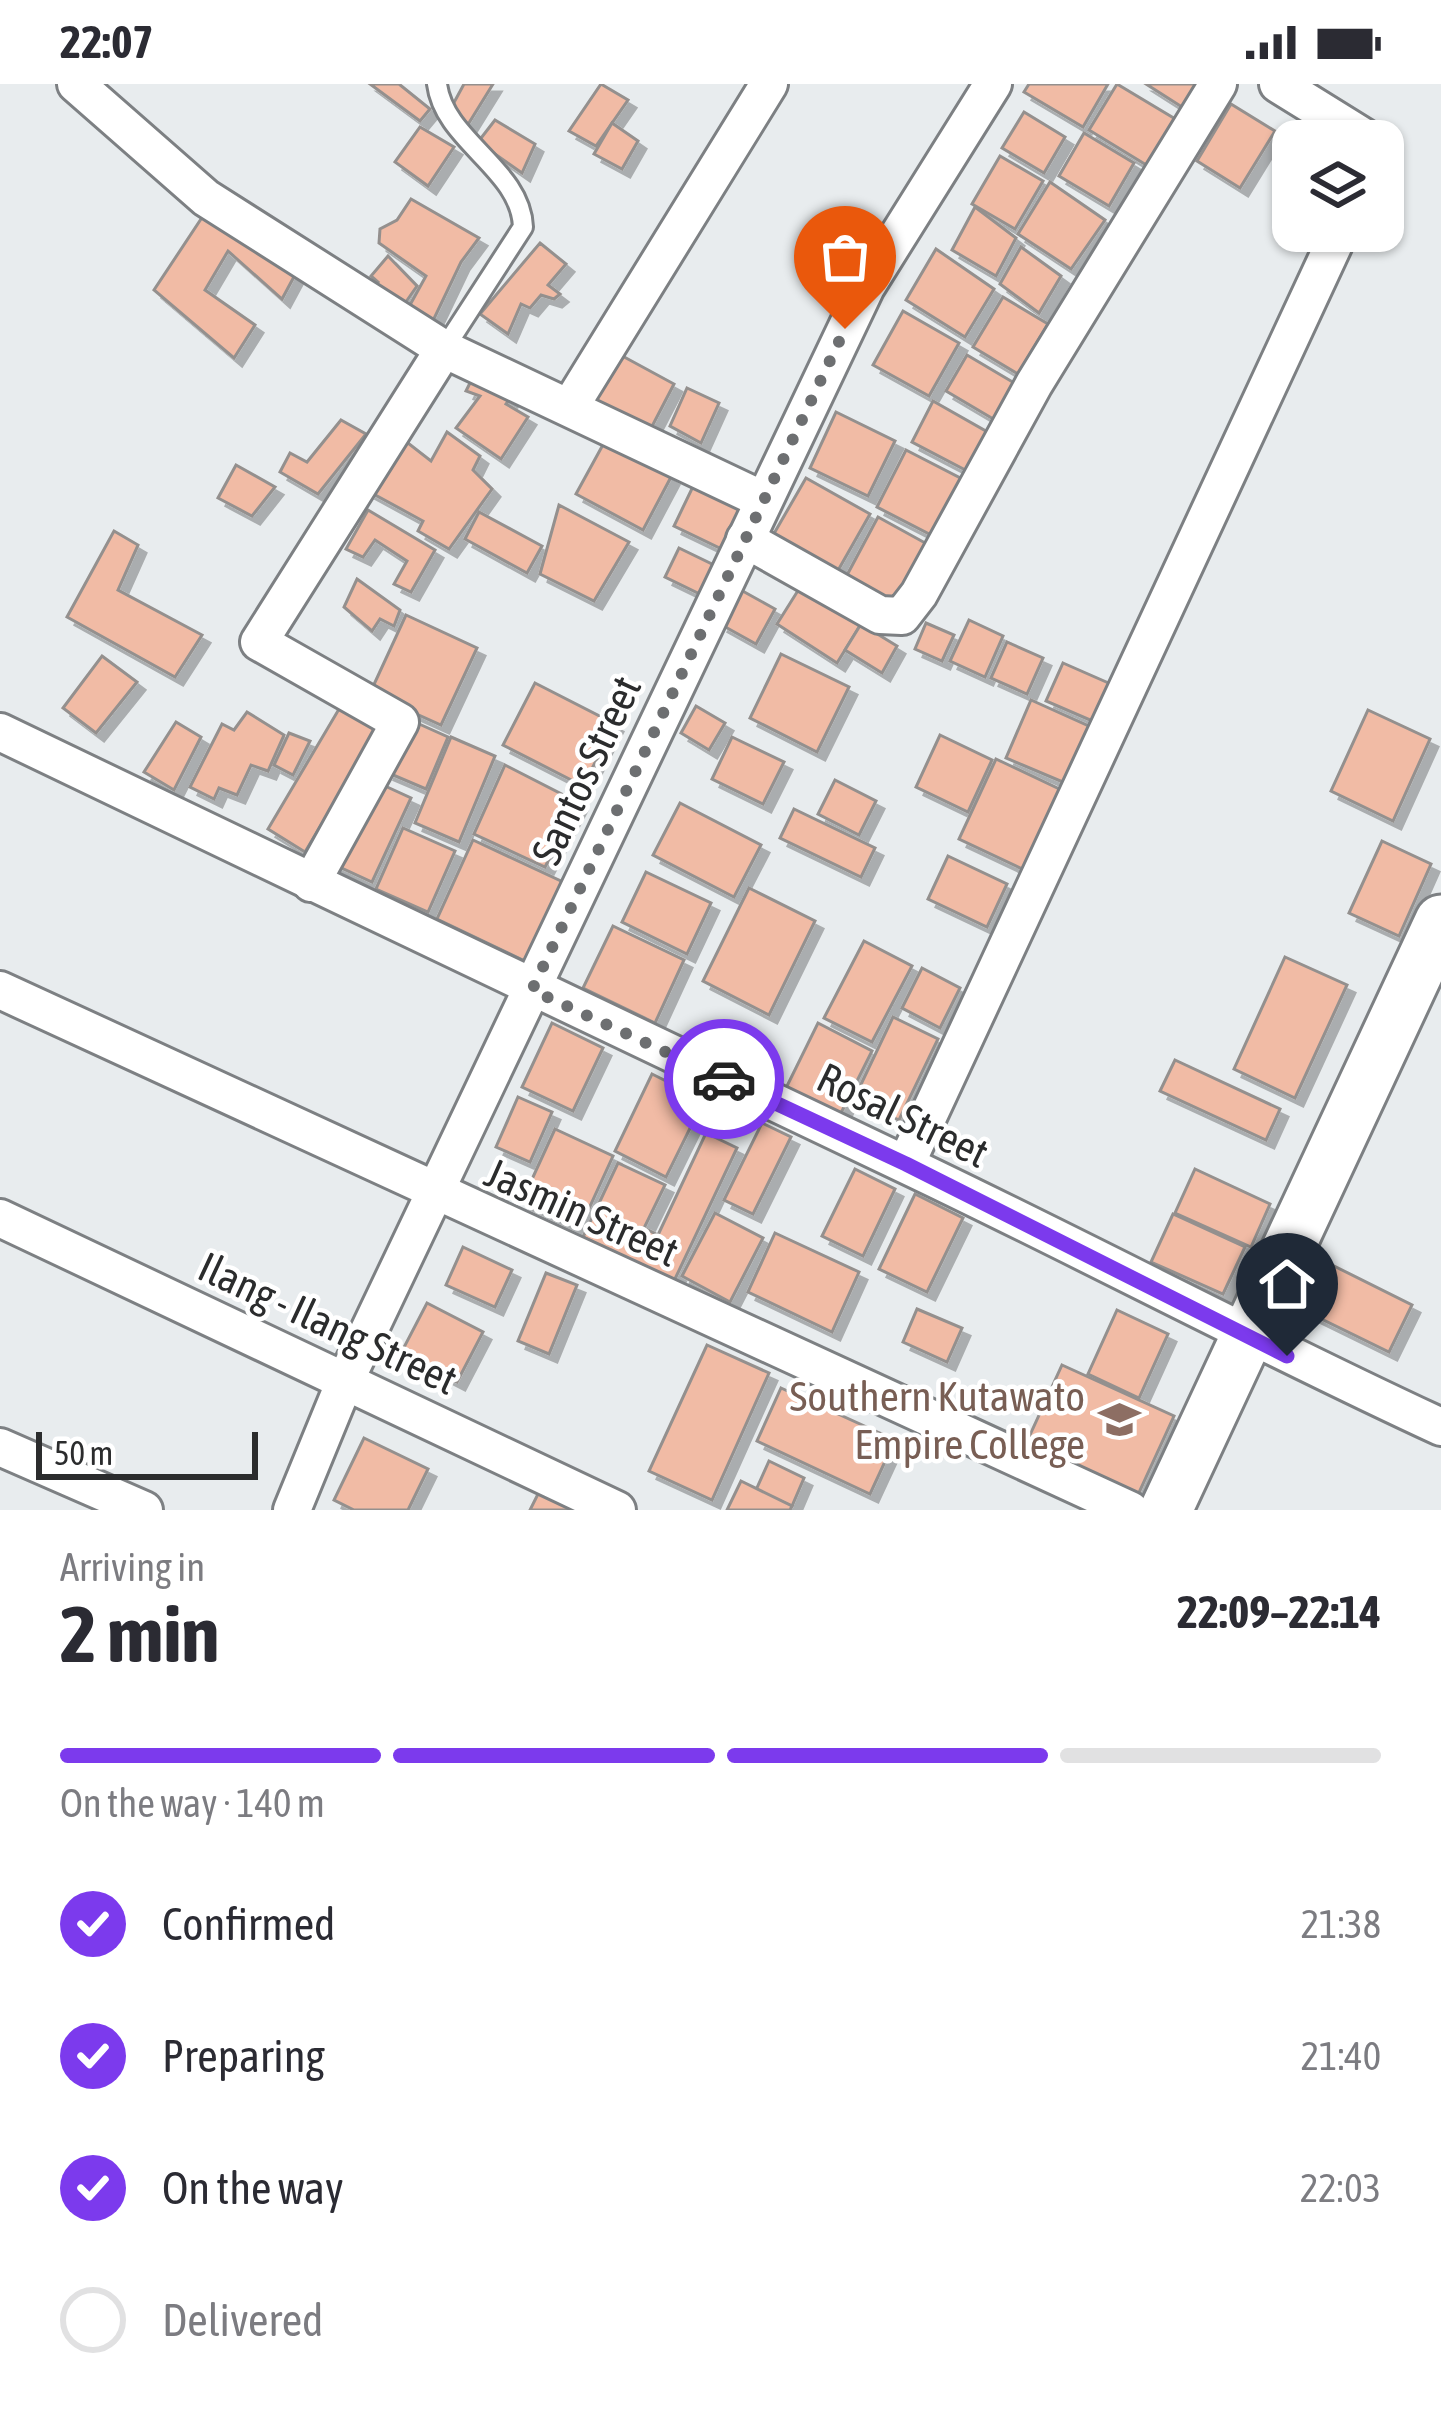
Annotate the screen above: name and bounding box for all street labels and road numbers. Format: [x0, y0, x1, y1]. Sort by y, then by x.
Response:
street label: Santos Street [522, 668, 650, 872]
street label: Rosal Street [810, 1053, 996, 1177]
street label: Jasmin Street [478, 1148, 686, 1276]
street label: Ilang - Ilang Street [191, 1242, 465, 1404]

